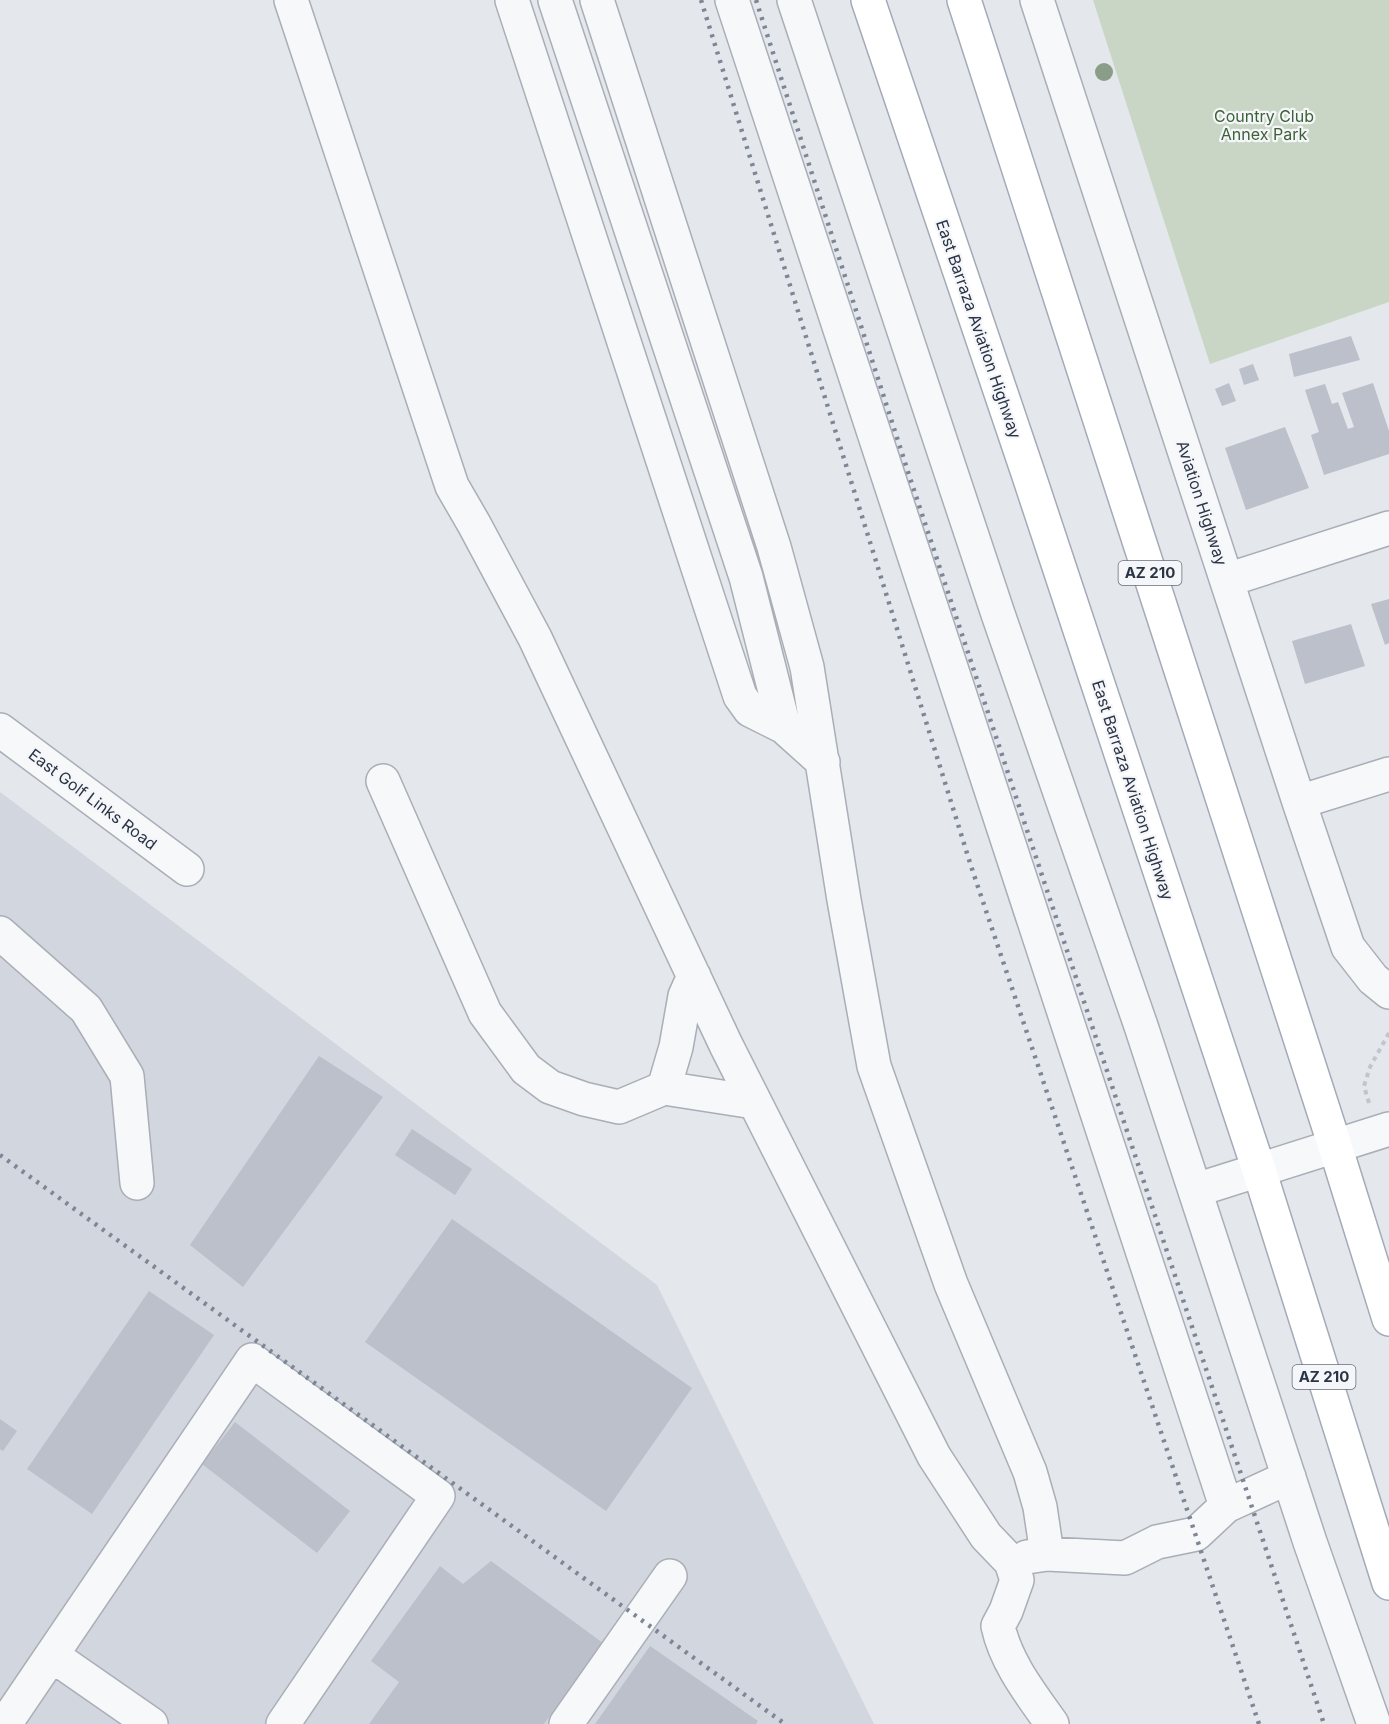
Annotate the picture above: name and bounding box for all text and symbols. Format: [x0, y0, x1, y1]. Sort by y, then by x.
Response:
park label: Country Club Annex Park [1214, 106, 1314, 144]
street label: East Barraza Aviation Highway [932, 217, 1026, 441]
street label: Aviation Highway [1172, 438, 1232, 568]
road number: AZ 210 [1118, 561, 1182, 585]
street label: East Barraza Aviation Highway [1088, 677, 1178, 903]
street label: East Golf Links Road [25, 744, 161, 854]
road number: AZ 210 [1292, 1365, 1356, 1389]

